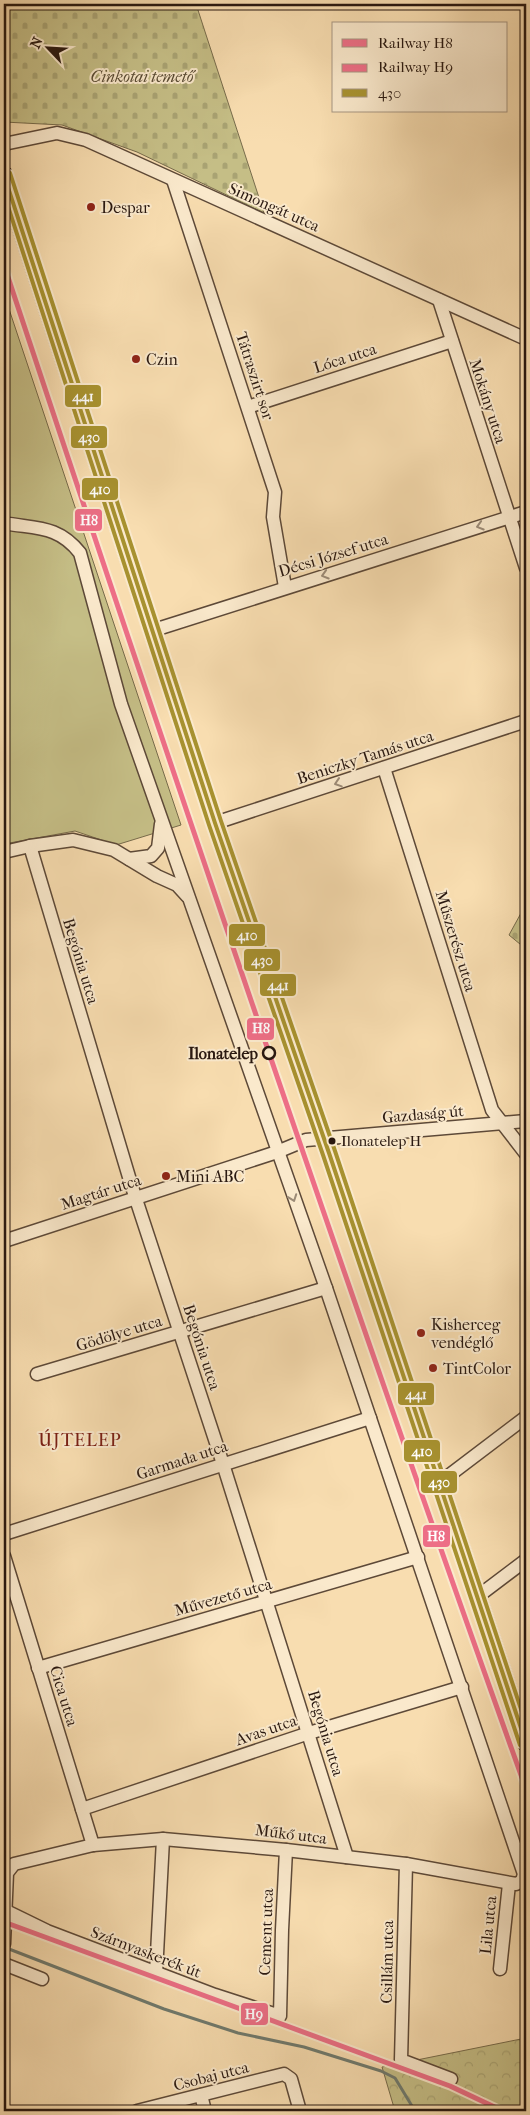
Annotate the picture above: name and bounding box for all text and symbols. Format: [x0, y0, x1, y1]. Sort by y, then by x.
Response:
north arrow [22, 22, 72, 72]
legend [332, 22, 508, 112]
text: N [27, 34, 47, 51]
text: Railway H8 [378, 34, 453, 52]
text: Railway H9 [378, 58, 453, 76]
park label: Cinkotai temető [91, 67, 197, 86]
text: 430 [378, 84, 401, 102]
street label: Simongát utca [226, 178, 323, 236]
place label: Despar [101, 198, 150, 217]
marker: Despar [85, 201, 97, 213]
street label: Tátraszirt sor [232, 330, 278, 423]
street label: Lóca utca [311, 339, 379, 377]
place label: Czin [146, 350, 178, 369]
marker: Czin [130, 353, 142, 365]
street label: Mokány utca [465, 356, 511, 446]
line badge: 441 [64, 384, 102, 408]
text: 441 [71, 388, 94, 405]
line badge: 430 [70, 425, 108, 449]
text: 430 [77, 429, 100, 446]
line badge: 410 [81, 477, 119, 501]
text: 410 [89, 481, 111, 498]
line badge: H8 [74, 508, 103, 532]
text: H8 [80, 512, 98, 529]
one-way arrow [476, 521, 484, 531]
street label: Décsi József utca [276, 529, 391, 581]
one-way arrow [321, 569, 329, 579]
street label: Beniczky Tamás utca [294, 726, 436, 788]
one-way arrow [334, 777, 343, 787]
street label: Műszerész utca [432, 888, 481, 994]
street label: Begónia utca [59, 916, 103, 1007]
line badge: 410 [228, 923, 266, 947]
text: 410 [236, 927, 258, 944]
line badge: 430 [243, 948, 281, 972]
text: 430 [250, 952, 273, 969]
line badge: 441 [259, 973, 297, 997]
text: 441 [266, 977, 289, 994]
line badge: H8 [246, 1017, 275, 1041]
text: H8 [252, 1020, 270, 1037]
place label: Ilonatelep [188, 1044, 258, 1064]
marker: Ilonatelep [262, 1046, 276, 1060]
street label: Gazdaság út [381, 1101, 465, 1127]
place label: Ilonatelep H [341, 1132, 422, 1150]
marker: Ilonatelep H [327, 1136, 337, 1146]
place label: Mini ABC [176, 1167, 244, 1186]
street label: Magtár utca [58, 1170, 144, 1214]
marker: Mini ABC [160, 1170, 172, 1182]
one-way arrow [287, 1193, 297, 1201]
street label: Begónia utca [179, 1302, 225, 1393]
street label: Gödölye utca [74, 1311, 165, 1355]
place label: Kisherceg vendéglő [431, 1315, 501, 1352]
marker: Kisherceg vendéglő [415, 1327, 427, 1339]
place label: TintColor [443, 1359, 511, 1378]
marker: TintColor [427, 1362, 439, 1374]
line badge: 441 [397, 1382, 435, 1406]
text: 441 [404, 1386, 427, 1403]
district label: ÚJTELEP [38, 1429, 122, 1451]
street label: Garmada utca [134, 1436, 231, 1484]
line badge: 410 [403, 1439, 441, 1463]
text: 410 [411, 1443, 433, 1460]
line badge: 430 [420, 1470, 458, 1494]
text: 430 [427, 1474, 450, 1491]
line badge: H8 [422, 1524, 451, 1548]
text: H8 [427, 1528, 445, 1545]
street label: Művezető utca [172, 1574, 274, 1620]
street label: Cica utca [46, 1663, 82, 1729]
street label: Begónia utca [304, 1688, 348, 1779]
street label: Avas utca [232, 1710, 300, 1750]
street label: Műkő utca [254, 1820, 329, 1848]
street label: Cement utca [255, 1887, 277, 1976]
street label: Lila utca [475, 1894, 501, 1955]
street label: Csillám utca [377, 1919, 397, 2004]
street label: Szárnyaskerék út [88, 1922, 204, 1982]
line badge: H9 [240, 2002, 269, 2026]
text: H9 [245, 2006, 263, 2023]
street label: Csobaj utca [171, 2057, 251, 2095]

